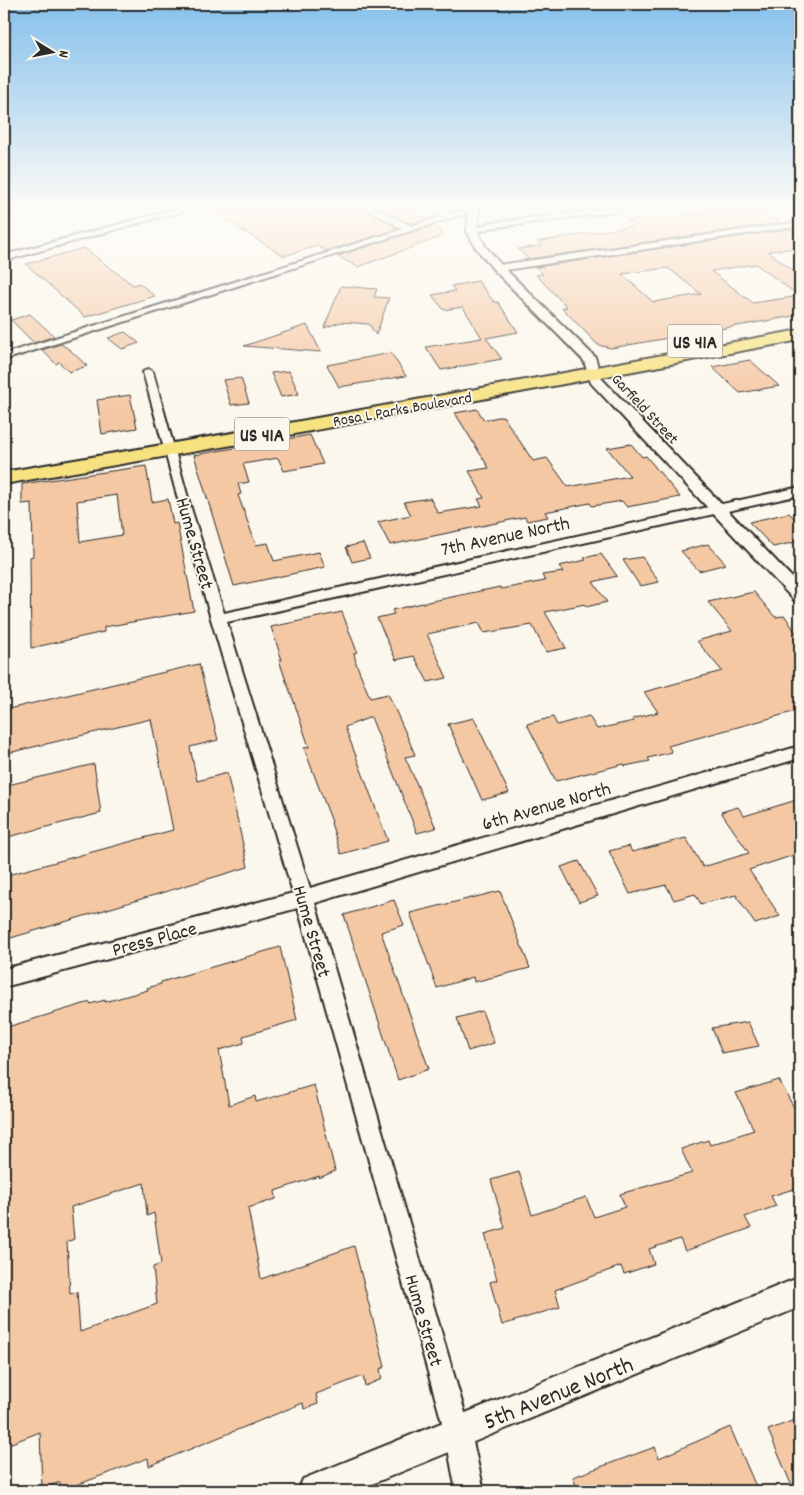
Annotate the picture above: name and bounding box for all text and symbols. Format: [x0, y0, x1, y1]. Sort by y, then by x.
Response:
north arrow [28, 28, 78, 78]
text: N [52, 49, 73, 59]
road number: US 41A [668, 324, 722, 358]
street label: Garfield Street [605, 369, 683, 450]
street label: Rosa L Parks Boulevard [331, 387, 474, 434]
road number: US 41A [234, 418, 290, 450]
street label: Hume Street [167, 495, 220, 593]
street label: 7th Avenue North [439, 511, 573, 565]
street label: 6th Avenue North [479, 776, 615, 840]
street label: Hume Street [284, 883, 337, 981]
street label: Press Place [109, 916, 201, 966]
street label: Hume Street [396, 1272, 449, 1370]
street label: 5th Avenue North [479, 1349, 639, 1440]

